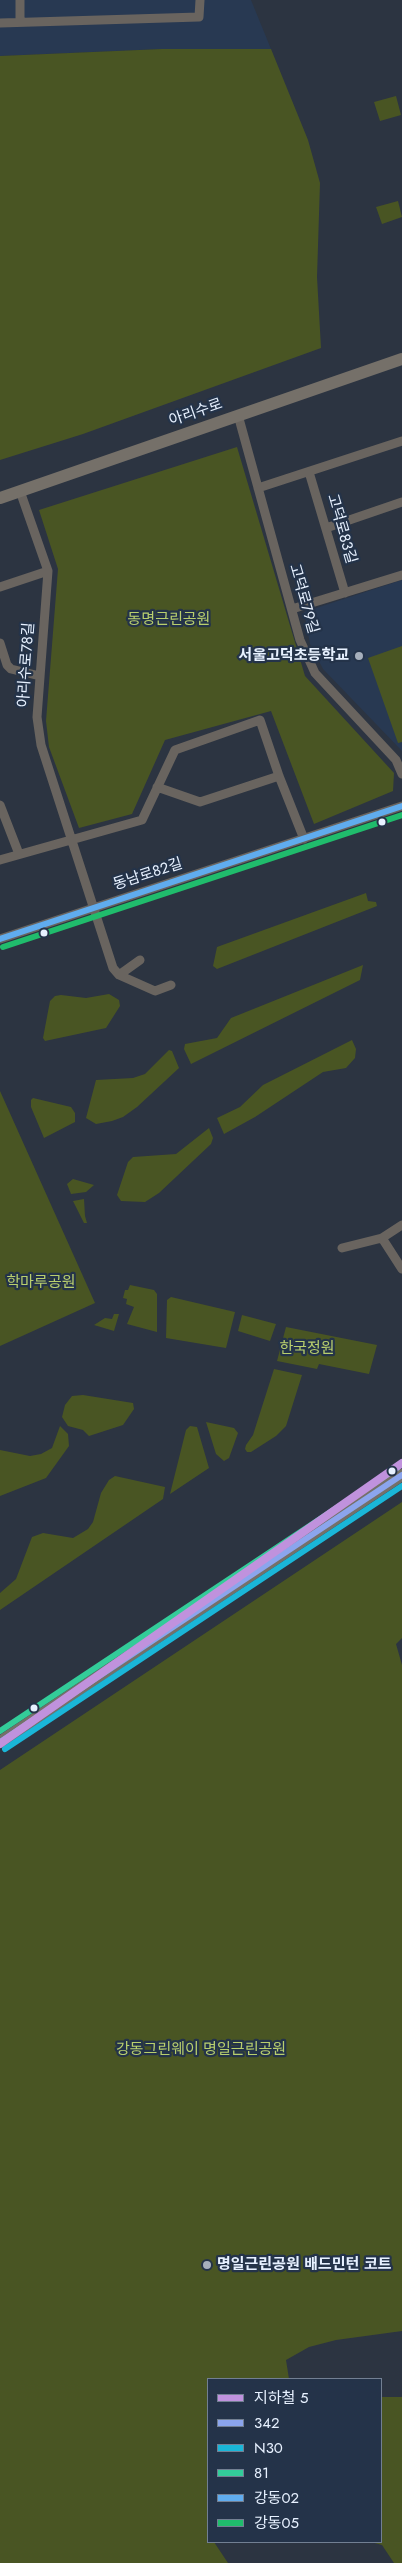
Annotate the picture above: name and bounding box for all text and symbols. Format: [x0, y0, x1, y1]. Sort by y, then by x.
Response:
street label: 아리수로 [167, 396, 225, 430]
street label: 고덕로83길 [322, 492, 360, 566]
street label: 고덕로79길 [284, 562, 322, 636]
park label: 동명근린공원 [128, 611, 210, 629]
street label: 아리수로78길 [15, 622, 39, 708]
place label: 서울고덕초등학교 [239, 647, 349, 665]
marker: 서울고덕초등학교 [353, 650, 365, 662]
unlabelled marker [377, 817, 387, 827]
street label: 동남로82길 [111, 855, 185, 895]
unlabelled marker [39, 928, 49, 938]
park label: 학마루공원 [7, 1274, 75, 1292]
park label: 한국정원 [279, 1340, 335, 1358]
unlabelled marker [387, 1466, 397, 1476]
unlabelled marker [29, 1703, 39, 1713]
park label: 강동그린웨이 명일근린공원 [116, 2041, 286, 2059]
place label: 명일근린공원 배드민턴 코트 [217, 2256, 392, 2274]
marker: 명일근린공원 배드민턴 코트 [201, 2259, 213, 2271]
legend [207, 2378, 382, 2543]
text: 지하철 5 [254, 2387, 308, 2409]
text: 342 [254, 2412, 279, 2434]
text: N30 [254, 2437, 283, 2459]
text: 81 [254, 2462, 269, 2484]
text: 강동02 [254, 2487, 299, 2509]
text: 강동05 [254, 2512, 299, 2534]

